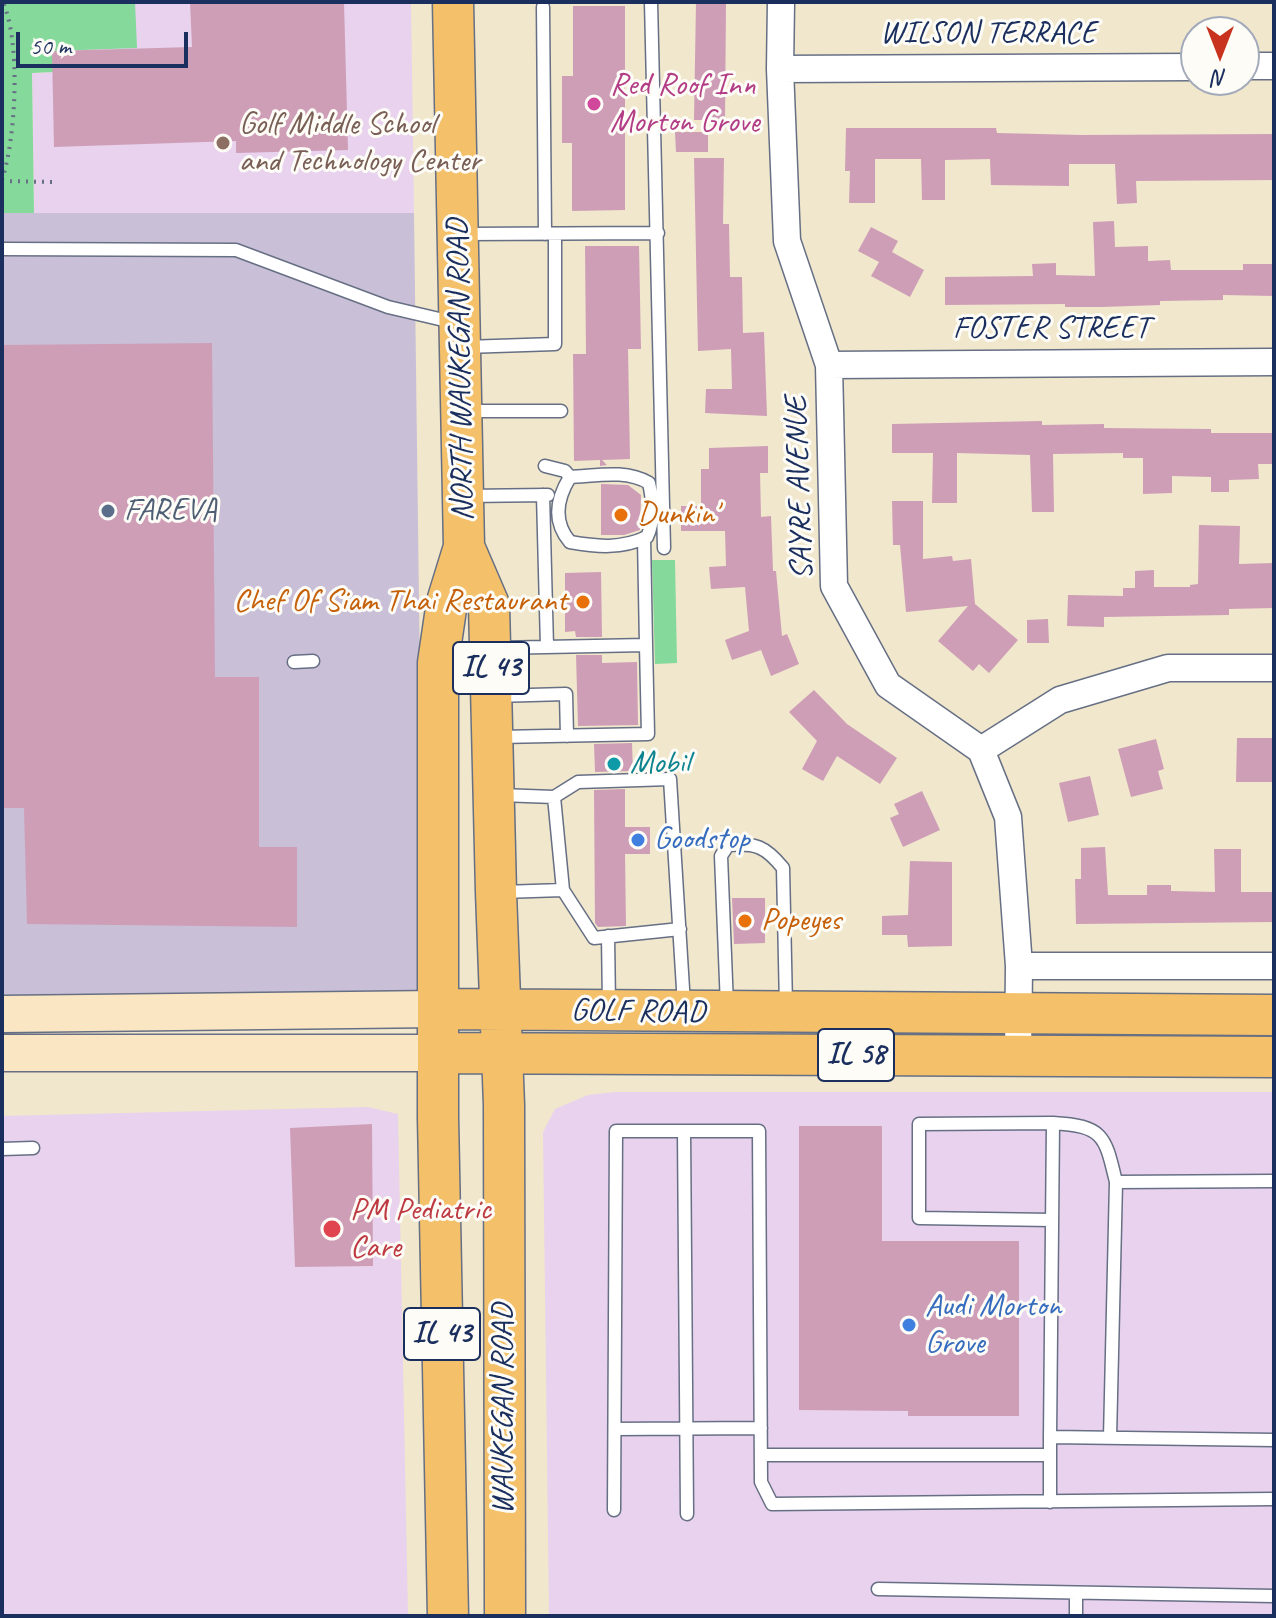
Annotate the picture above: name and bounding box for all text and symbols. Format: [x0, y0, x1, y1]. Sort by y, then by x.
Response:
street label: WILSON TERRACE [880, 15, 1096, 53]
scale bar [20, 16, 192, 66]
north arrow [1180, 16, 1260, 96]
text: 50 m [30, 31, 71, 61]
text: N [1213, 64, 1227, 92]
place label: Red Roof Inn Morton Grove [610, 67, 759, 142]
marker: Red Roof Inn Morton Grove [585, 95, 603, 113]
place label: Golf Middle School and Technology Center [239, 106, 481, 181]
marker: Golf Middle School and Technology Center [214, 134, 232, 152]
street label: NORTH WAUKEGAN ROAD [439, 219, 483, 521]
street label: FOSTER STREET [953, 310, 1149, 348]
street label: SAYRE AVENUE [778, 396, 822, 580]
place label: FAREVA [124, 492, 217, 530]
place label: Dunkin' [637, 496, 718, 534]
marker: FAREVA [99, 502, 117, 520]
marker: Dunkin' [612, 506, 630, 524]
place label: Chef Of Siam Thai Restaurant [234, 583, 567, 621]
marker: Chef Of Siam Thai Restaurant [574, 593, 592, 611]
road number: IL 43 [453, 642, 529, 694]
place label: Mobil [630, 745, 690, 783]
marker: Mobil [605, 755, 623, 773]
place label: Goodstop [654, 821, 750, 859]
marker: Goodstop [629, 831, 647, 849]
place label: Popeyes [761, 902, 841, 940]
marker: Popeyes [736, 912, 754, 930]
street label: GOLF ROAD [570, 992, 706, 1032]
road number: IL 58 [818, 1029, 894, 1081]
place label: PM Pediatric Care [350, 1192, 491, 1267]
marker: PM Pediatric Care [321, 1218, 343, 1240]
place label: Audi Morton Grove [925, 1288, 1061, 1363]
street label: WAUKEGAN ROAD [485, 1303, 523, 1515]
road number: IL 43 [404, 1308, 480, 1360]
marker: Audi Morton Grove [900, 1316, 918, 1334]

